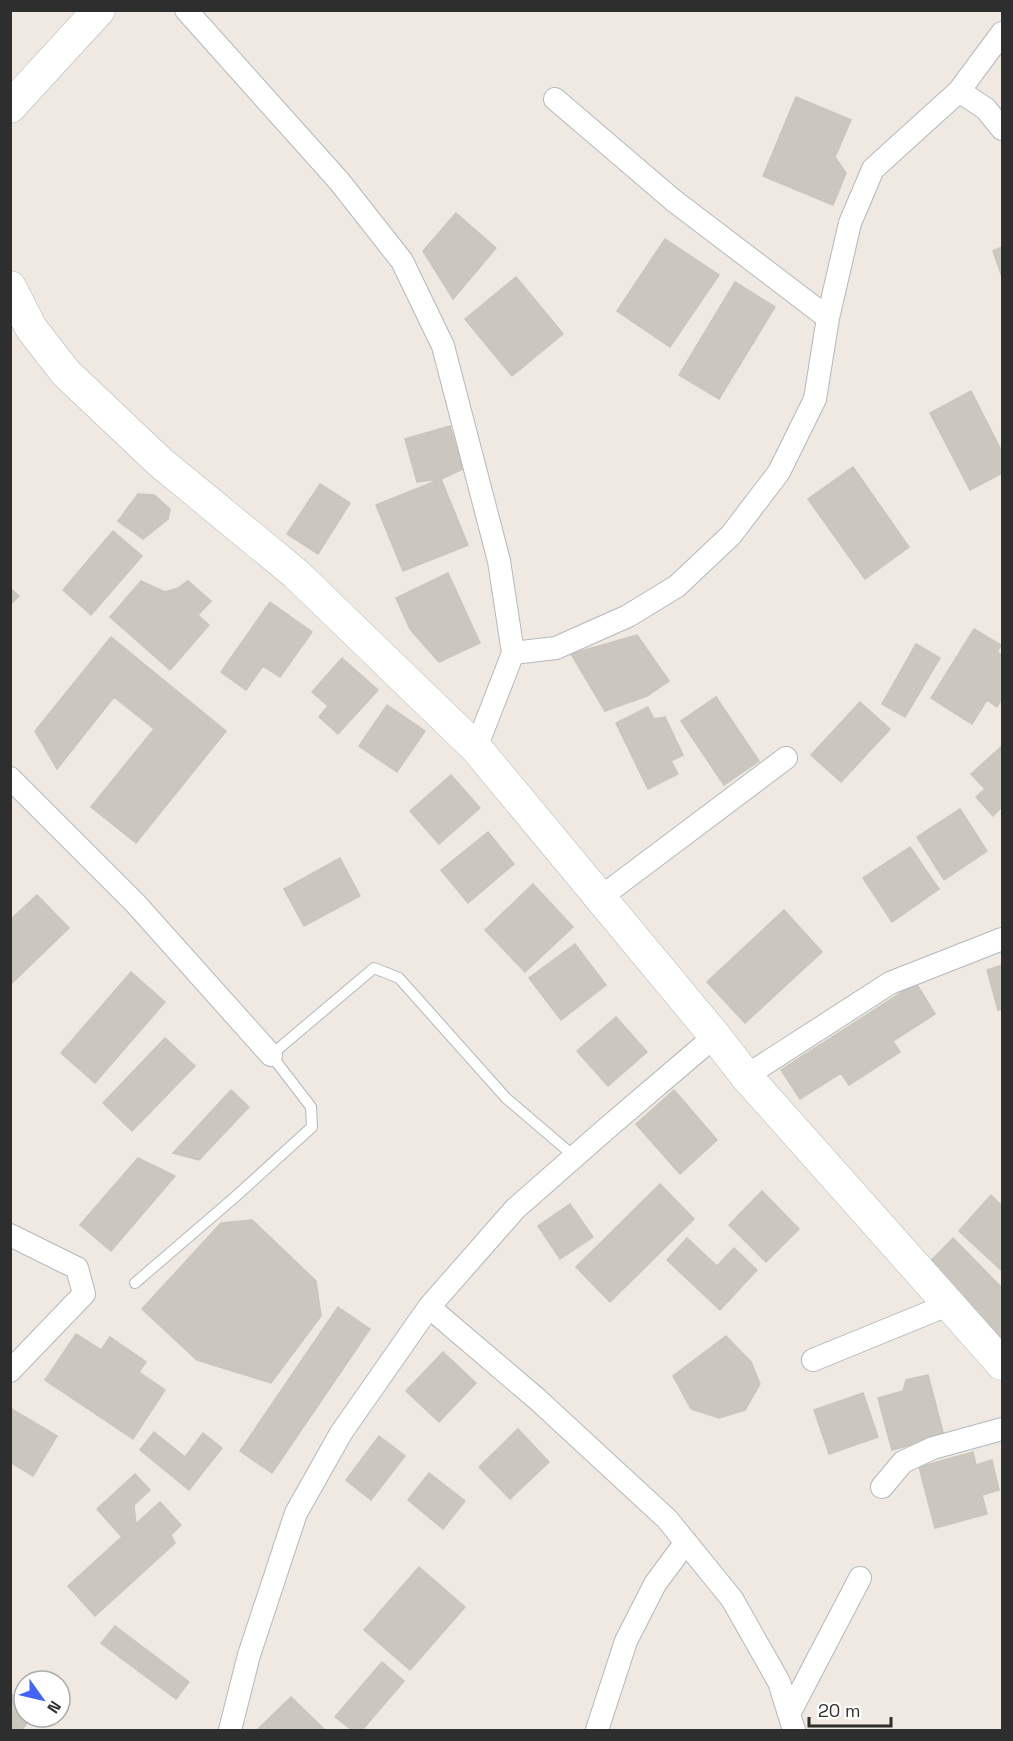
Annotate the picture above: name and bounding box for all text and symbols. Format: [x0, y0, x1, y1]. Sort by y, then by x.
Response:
north arrow [12, 1669, 72, 1729]
scale bar [809, 1690, 892, 1728]
text: N [42, 1697, 66, 1717]
text: 20 m [818, 1699, 861, 1722]

